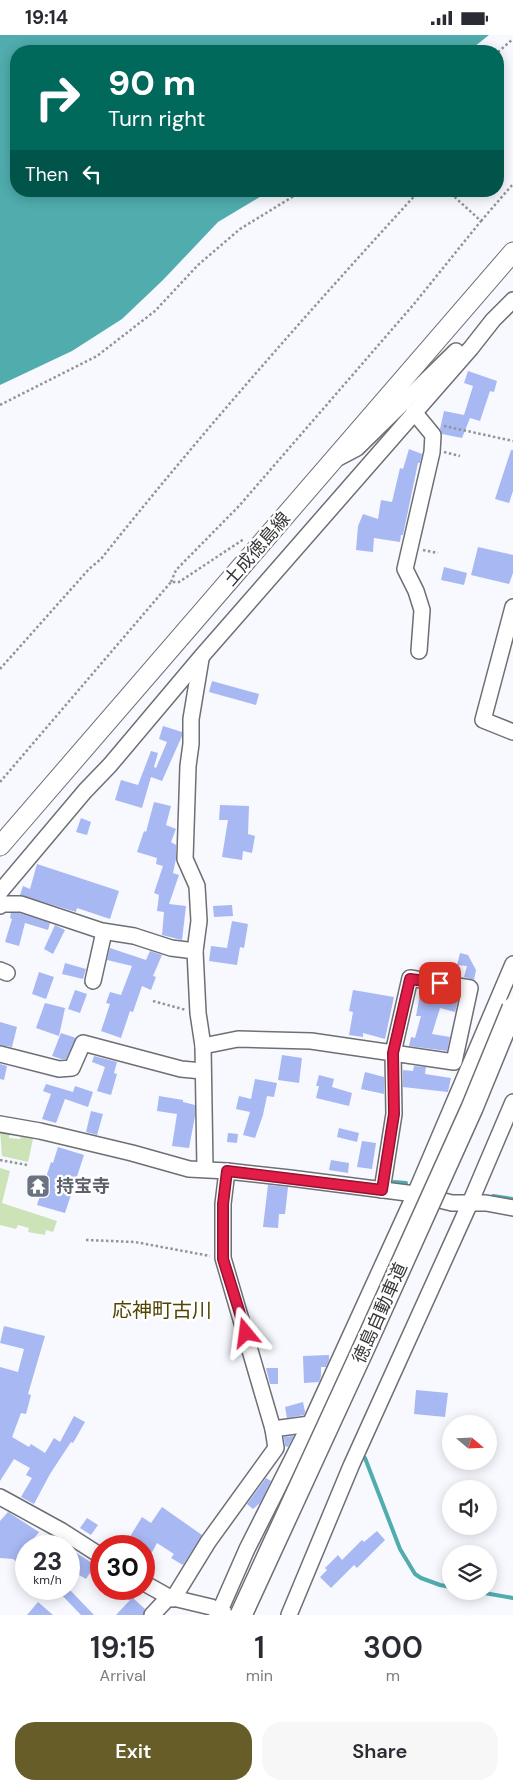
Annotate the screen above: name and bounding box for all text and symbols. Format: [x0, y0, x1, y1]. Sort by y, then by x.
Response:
text: 19:14 [25, 5, 68, 30]
text: 90 m [108, 60, 196, 106]
icon: right [25, 65, 90, 130]
text: Turn right [108, 104, 205, 133]
icon: left [78, 160, 106, 188]
text: Then [25, 162, 68, 187]
street label: 土成徳島線 [218, 507, 296, 591]
pin [419, 962, 461, 1004]
icon: arrive [426, 969, 454, 997]
temple icon: 持宝寺 [25, 1173, 51, 1199]
place label: 持宝寺 [56, 1174, 110, 1198]
street label: 徳島自動車道 [347, 1259, 413, 1367]
district label: 応神町古川 [112, 1297, 212, 1323]
position arrow [219, 1306, 271, 1358]
north arrow [442, 1415, 498, 1470]
map controls [442, 1415, 497, 1600]
button: sound [442, 1480, 497, 1535]
speed limit sign: 30 [90, 1535, 155, 1600]
text: 23 [33, 1545, 62, 1578]
button: layers [442, 1545, 497, 1600]
text: km/h [33, 1572, 62, 1588]
text: 19:15 [90, 1628, 156, 1667]
text: 1 [254, 1628, 265, 1667]
text: 300 [363, 1628, 423, 1667]
text: Arrival [100, 1665, 146, 1686]
text: min [246, 1665, 273, 1686]
text: m [386, 1665, 400, 1686]
button: Exit [15, 1722, 252, 1780]
button: Share [262, 1722, 498, 1780]

